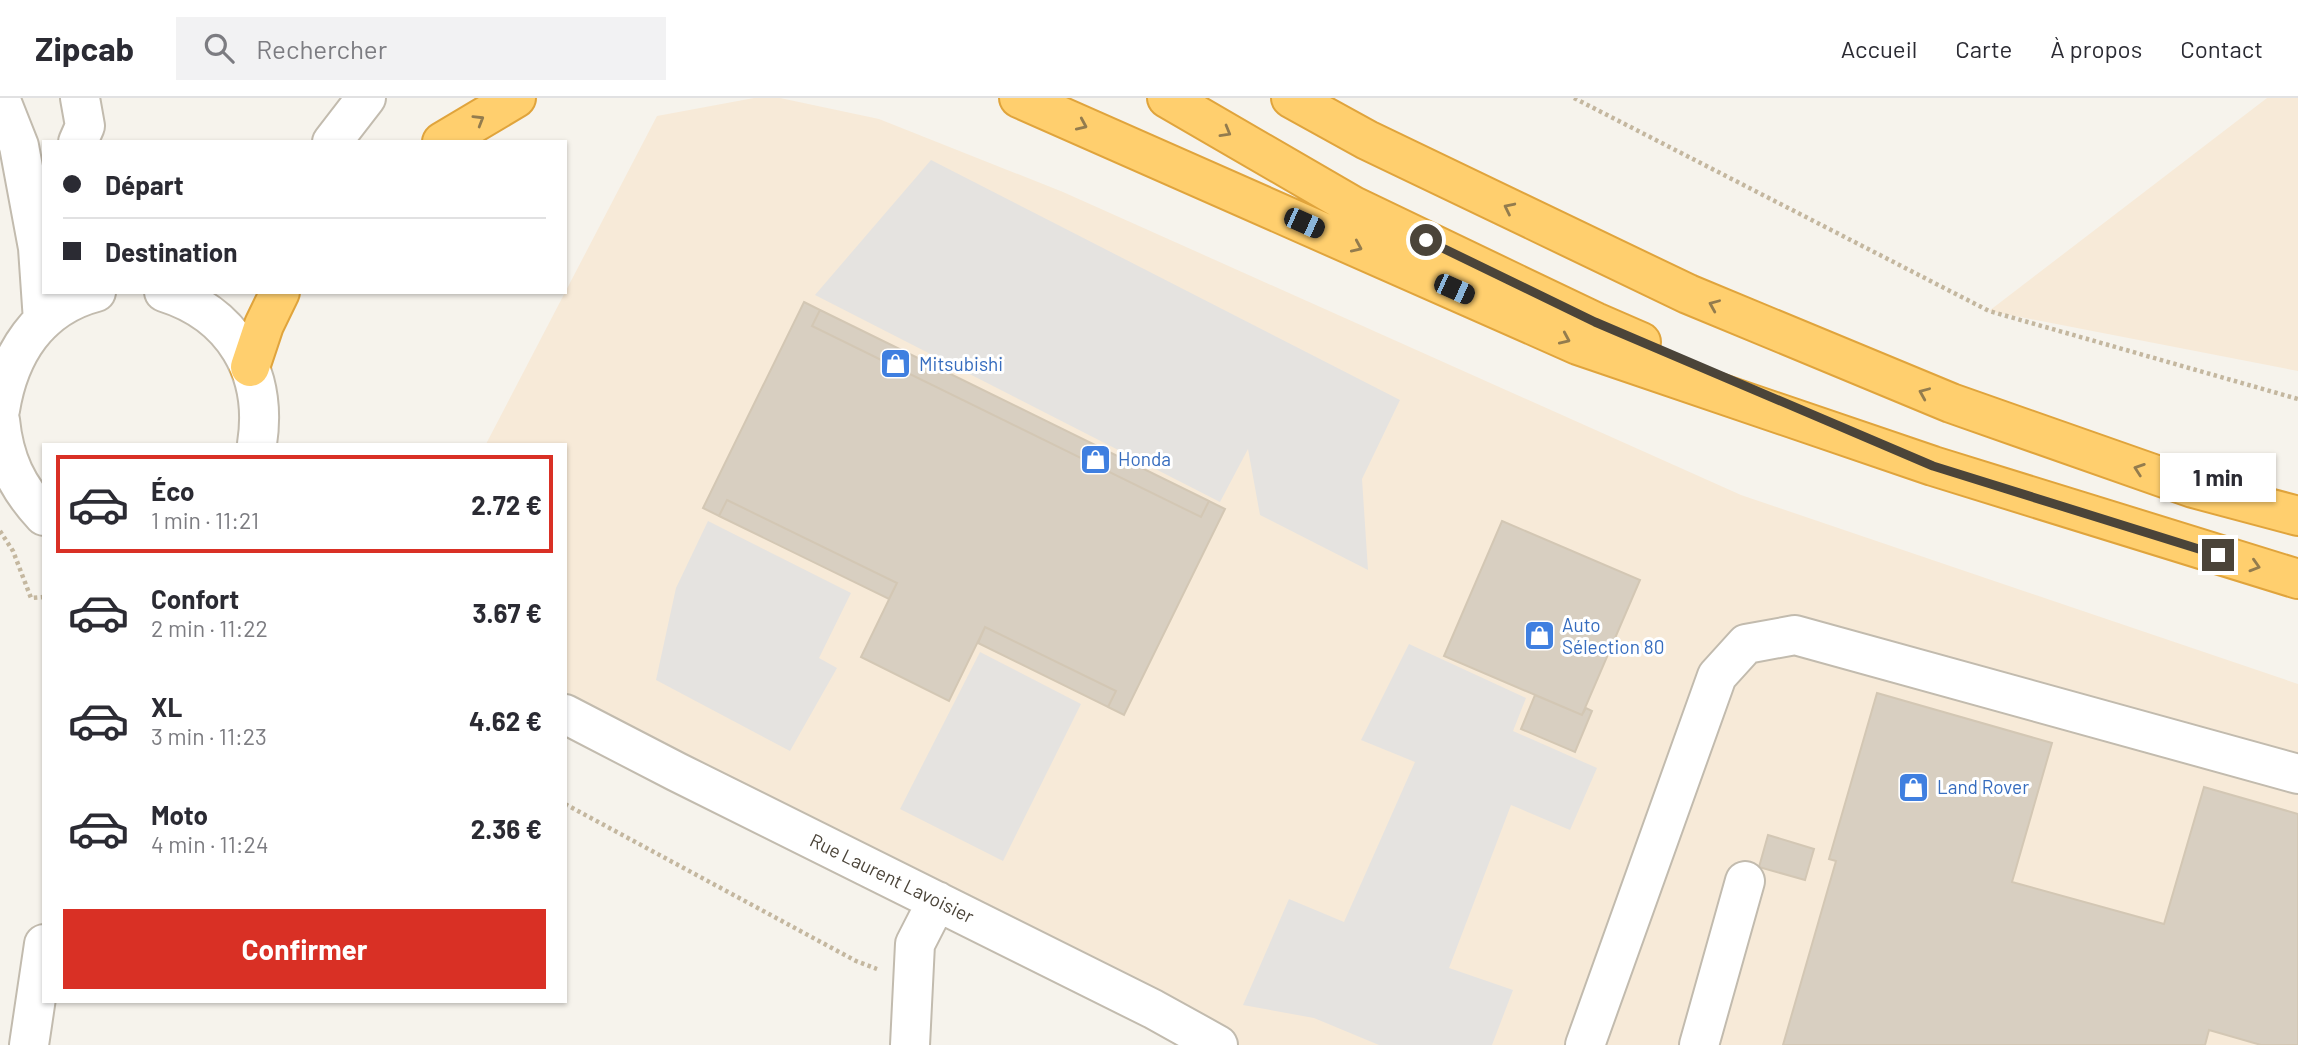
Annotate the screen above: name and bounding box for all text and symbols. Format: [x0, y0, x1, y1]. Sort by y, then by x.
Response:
search box [176, 17, 666, 80]
text: Zipcab [35, 28, 134, 68]
icon: search [200, 29, 238, 67]
text: Rechercher [256, 33, 387, 64]
text: Accueil [1841, 34, 1917, 63]
text: Carte [1955, 34, 2012, 63]
text: À propos [2050, 34, 2142, 63]
text: Contact [2180, 34, 2263, 63]
one-way arrow [471, 115, 484, 128]
one-way arrow [1074, 117, 1087, 131]
one-way arrow [1219, 124, 1231, 137]
text: Départ [105, 169, 184, 200]
one-way arrow [1504, 202, 1516, 216]
car [1281, 205, 1328, 241]
route start [1410, 224, 1442, 256]
text: Destination [105, 236, 238, 267]
one-way arrow [1350, 239, 1362, 253]
car [1431, 271, 1478, 307]
one-way arrow [1709, 299, 1722, 313]
one-way arrow [1558, 331, 1570, 345]
shop icon: Mitsubishi [879, 347, 913, 381]
place label: Mitsubishi [919, 352, 1003, 375]
one-way arrow [1919, 387, 1931, 401]
shop icon: Honda [1078, 442, 1112, 476]
place label: Honda [1118, 447, 1171, 470]
callout: 1 min [2160, 454, 2276, 503]
one-way arrow [2133, 463, 2145, 477]
text: 1 min [2193, 463, 2243, 491]
icon: car [67, 473, 130, 536]
text: Éco [151, 475, 194, 506]
text: 2.72 € [471, 489, 542, 520]
text: 1 min · 11:21 [151, 506, 259, 534]
route end [2202, 539, 2234, 571]
one-way arrow [2249, 558, 2261, 573]
icon: car [67, 581, 130, 644]
text: Confort [151, 583, 239, 614]
text: 3.67 € [472, 597, 542, 628]
place label: Auto Sélection 80 [1562, 613, 1664, 658]
text: 2 min · 11:22 [151, 614, 268, 642]
shop icon: Auto Sélection 80 [1522, 619, 1556, 653]
icon: car [67, 689, 130, 752]
text: XL [151, 691, 182, 722]
text: 4.62 € [469, 705, 542, 736]
text: 3 min · 11:23 [151, 722, 267, 750]
shop icon: Land Rover [1897, 770, 1931, 804]
place label: Land Rover [1937, 775, 2029, 798]
icon: car [67, 797, 130, 860]
text: Moto [151, 799, 208, 830]
text: 2.36 € [471, 813, 542, 844]
street label: Rue Laurent Lavoisier [806, 828, 978, 927]
text: 4 min · 11:24 [151, 830, 269, 858]
button: Confirmer [63, 909, 546, 989]

